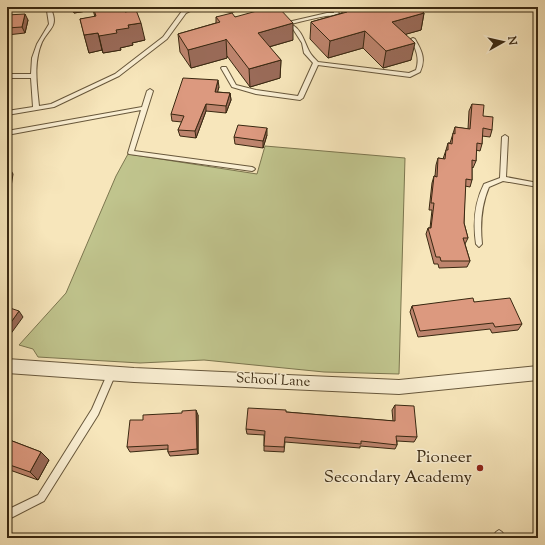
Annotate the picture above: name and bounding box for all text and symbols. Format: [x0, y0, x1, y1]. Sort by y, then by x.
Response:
north arrow [483, 22, 523, 62]
text: N [503, 34, 520, 46]
street label: School Lane [235, 369, 311, 393]
place label: Pioneer Secondary Academy [324, 446, 473, 490]
marker: Pioneer Secondary Academy [475, 463, 485, 473]

